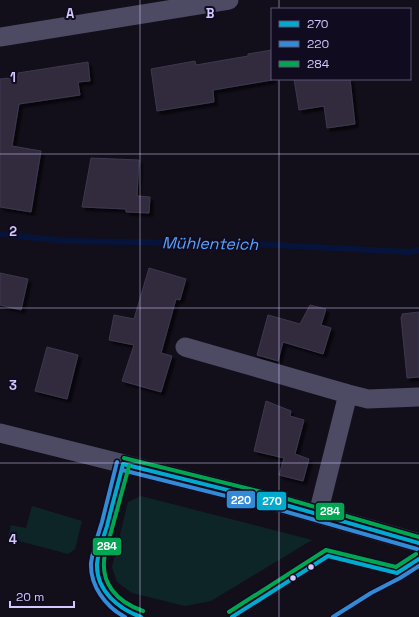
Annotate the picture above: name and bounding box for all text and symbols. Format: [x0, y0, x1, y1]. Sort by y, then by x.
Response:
text: A [66, 5, 75, 22]
text: B [206, 5, 215, 22]
legend [271, 8, 411, 80]
text: 270 [307, 16, 329, 32]
text: 220 [307, 36, 329, 52]
text: 284 [307, 56, 330, 72]
text: 1 [10, 69, 16, 86]
text: 2 [9, 223, 17, 240]
water label: Mühlenteich [162, 232, 259, 255]
text: 3 [9, 377, 17, 394]
line badge: 220 [226, 490, 256, 509]
line badge: 270 [256, 491, 287, 511]
text: 220 [231, 493, 251, 507]
text: 270 [262, 494, 282, 508]
line badge: 284 [315, 502, 345, 521]
text: 284 [320, 504, 340, 518]
text: 4 [9, 531, 17, 548]
line badge: 284 [92, 537, 122, 556]
text: 284 [97, 539, 117, 553]
unlabelled marker [306, 562, 316, 572]
unlabelled marker [288, 573, 298, 583]
scale bar [10, 583, 74, 609]
text: 20 m [16, 589, 44, 605]

